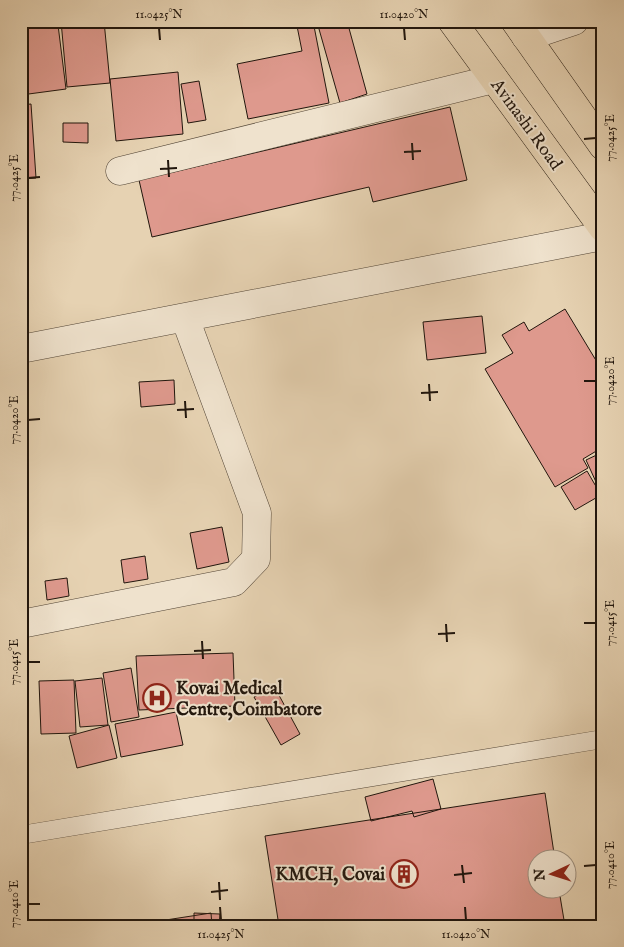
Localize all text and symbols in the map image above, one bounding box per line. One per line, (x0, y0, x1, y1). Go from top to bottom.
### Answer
text: 11.0425°N (135, 7, 183, 22)
text: 11.0420°N (379, 7, 429, 22)
street label: Avinashi Road (484, 74, 567, 175)
text: 77.0425°E (603, 114, 618, 162)
text: 77.0425°E (7, 154, 22, 202)
text: 77.0420°E (603, 356, 618, 406)
text: 77.0420°E (7, 395, 22, 445)
text: 77.0415°E (603, 600, 618, 646)
text: 77.0415°E (7, 639, 22, 685)
place label: Kovai Medical Centre,Coimbatore (176, 678, 322, 722)
hospital icon: Kovai Medical Centre,Coimbatore (142, 683, 172, 713)
text: 77.0410°E (603, 841, 618, 889)
north arrow (526, 850, 576, 900)
building icon: KMCH, Covai (389, 859, 419, 889)
place label: KMCH, Covai (275, 864, 385, 887)
text: N (531, 868, 549, 883)
text: 77.0410°E (7, 880, 22, 928)
text: 11.0425°N (197, 927, 245, 942)
text: 11.0420°N (441, 927, 491, 942)

